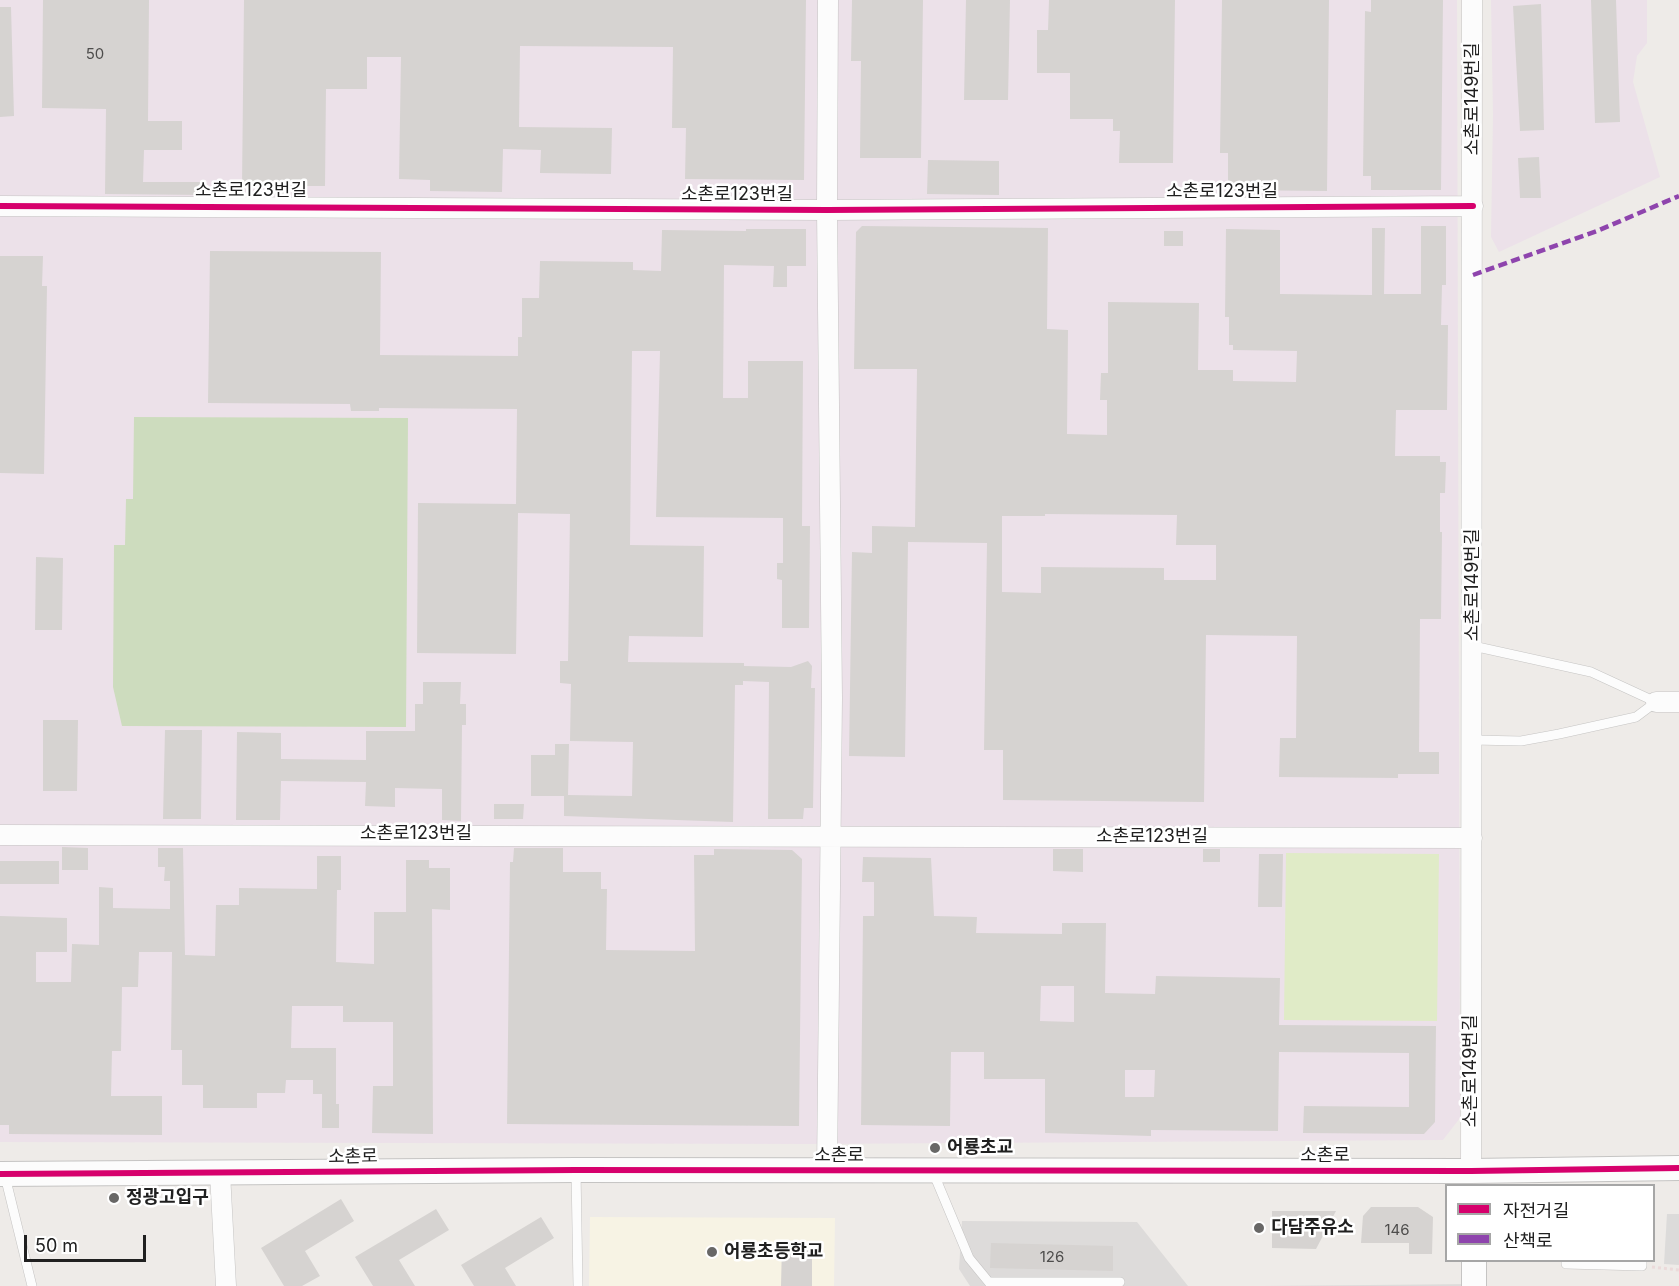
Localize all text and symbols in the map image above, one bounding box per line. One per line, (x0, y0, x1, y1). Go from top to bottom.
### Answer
street label: 소촌로149번길 (1462, 43, 1484, 155)
house number: 50 (86, 45, 104, 63)
street label: 소촌로123번길 (195, 180, 307, 202)
street label: 소촌로123번길 (1166, 181, 1278, 203)
street label: 소촌로123번길 (681, 184, 793, 206)
street label: 소촌로149번길 (1462, 529, 1484, 641)
street label: 소촌로123번길 (360, 823, 472, 845)
street label: 소촌로123번길 (1096, 826, 1208, 848)
street label: 소촌로149번길 (1460, 1015, 1482, 1127)
place label: 어룡초교 (947, 1137, 1013, 1159)
marker: 어룡초교 (928, 1141, 942, 1155)
street label: 소촌로 (814, 1145, 864, 1167)
street label: 소촌로 (1300, 1145, 1350, 1167)
street label: 소촌로 (328, 1146, 378, 1168)
legend (1445, 1184, 1655, 1262)
place label: 정광고입구 (126, 1187, 209, 1209)
marker: 정광고입구 (107, 1191, 121, 1205)
text: 자전거길 (1503, 1200, 1569, 1221)
place label: 다담주유소 (1271, 1217, 1354, 1239)
marker: 다담주유소 (1252, 1221, 1266, 1235)
house number: 146 (1384, 1221, 1410, 1239)
scale bar (27, 1223, 148, 1261)
text: 산책로 (1503, 1230, 1553, 1251)
text: 50 m (35, 1235, 78, 1256)
place label: 어룡초등학교 (724, 1241, 823, 1263)
marker: 어룡초등학교 (705, 1245, 719, 1259)
house number: 126 (1040, 1248, 1064, 1266)

